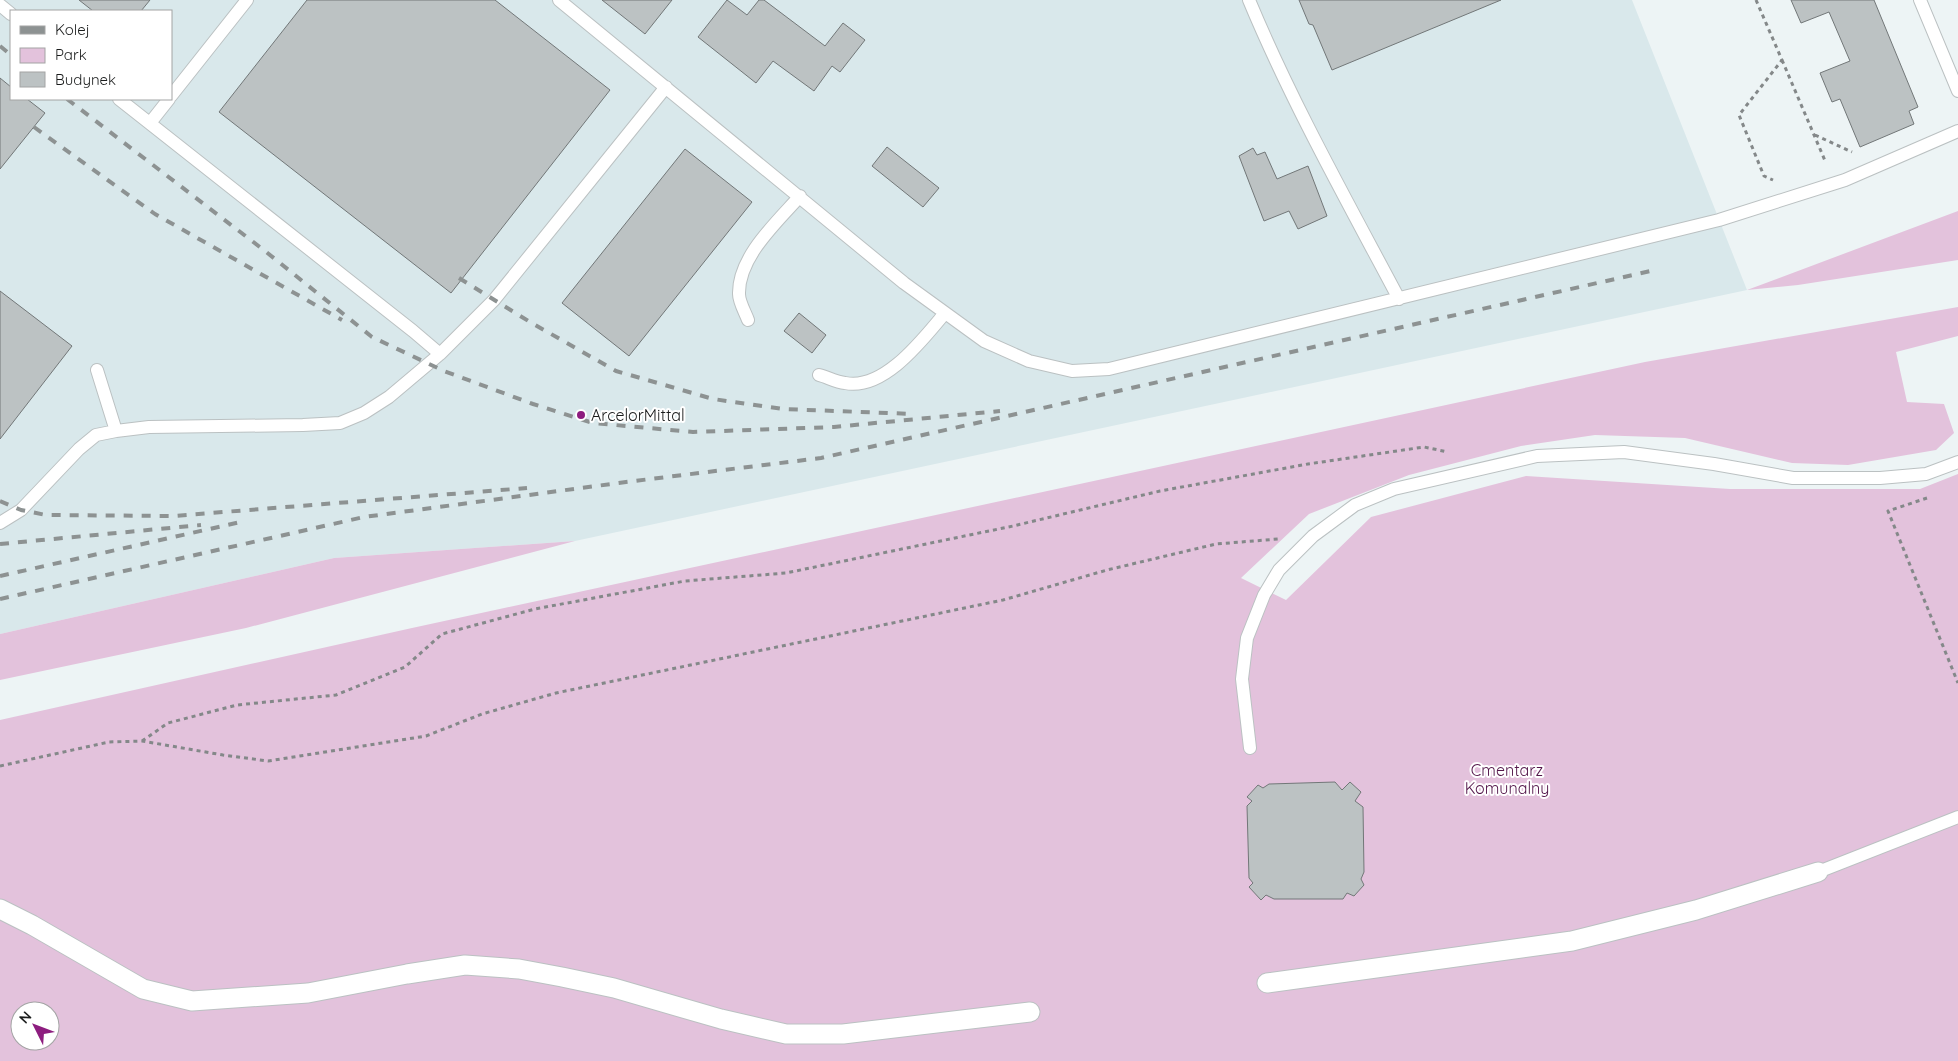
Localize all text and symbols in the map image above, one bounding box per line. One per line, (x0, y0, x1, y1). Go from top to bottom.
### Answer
legend (10, 10, 172, 100)
text: Kolej (55, 20, 90, 39)
text: Park (55, 45, 87, 64)
text: Budynek (55, 70, 116, 89)
place label: ArcelorMittal (591, 405, 685, 425)
marker: ArcelorMittal (575, 409, 587, 421)
park label: Cmentarz Komunalny (1465, 760, 1549, 798)
north arrow (10, 1001, 60, 1051)
text: N (15, 1007, 35, 1027)

